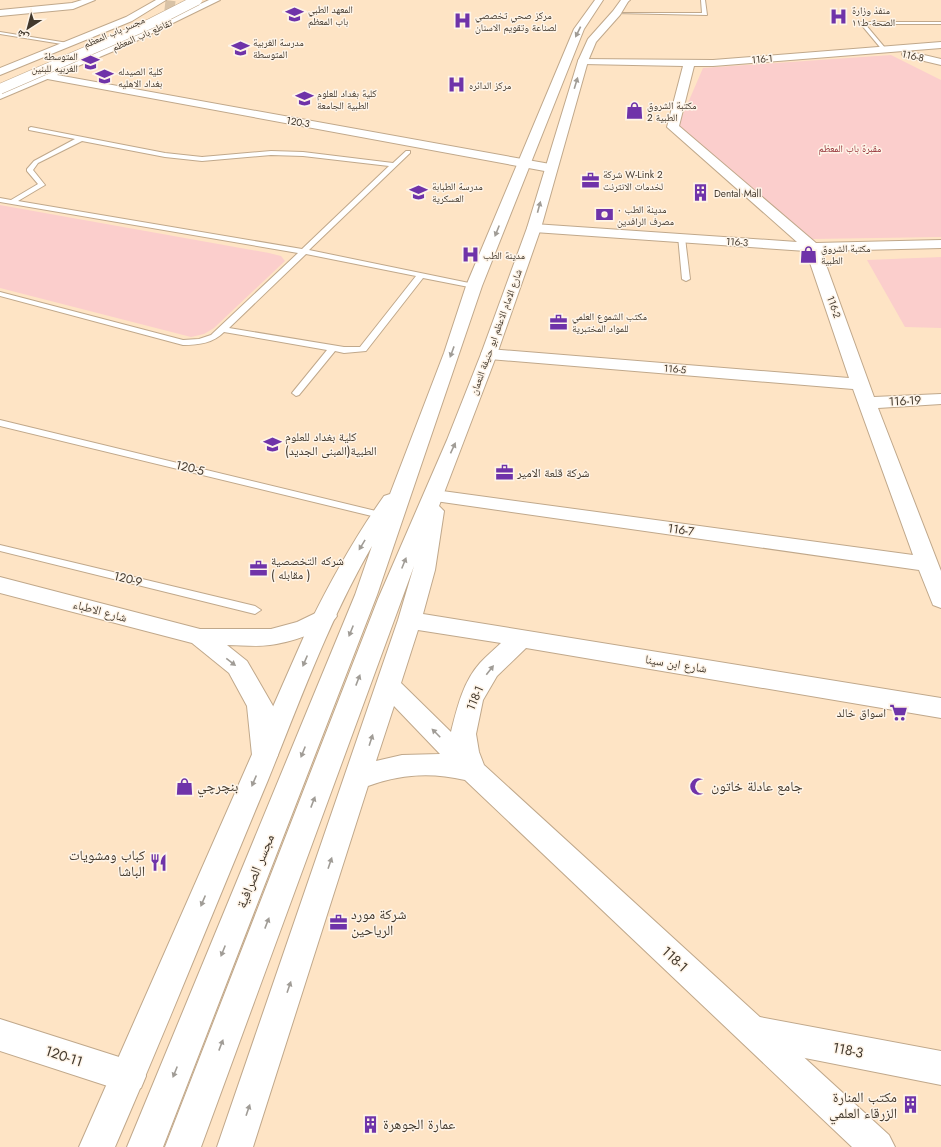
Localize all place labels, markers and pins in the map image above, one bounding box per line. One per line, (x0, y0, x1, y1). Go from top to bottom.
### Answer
place label: المعهد الطبي باب المعظم (308, 2, 353, 29)
place label: منفذ وزارة الصحة ط١١ (852, 3, 895, 30)
school or university icon: المعهد الطبي باب المعظم (285, 5, 305, 25)
hospital icon: منفذ وزارة الصحة ط١١ (829, 6, 849, 26)
place label: مركز صحي تخصصي لصناعة وتقويم الاسنان (475, 8, 557, 35)
hospital icon: مركز صحي تخصصي لصناعة وتقويم الاسنان (452, 11, 472, 31)
place label: مدرسة الغربية المتوسطة (253, 35, 304, 62)
school or university icon: مدرسة الغربية المتوسطة (230, 38, 250, 58)
place label: المتوسطة الغربيه للبنين (32, 49, 78, 76)
school or university icon: المتوسطة الغربيه للبنين (81, 52, 101, 72)
place label: كلية الصيدله بغداد الاهليه (118, 64, 163, 91)
school or university icon: كلية الصيدله بغداد الاهليه (95, 67, 115, 87)
hospital icon: مركز الدائره (446, 75, 466, 95)
place label: مركز الدائره (469, 78, 512, 93)
place label: كلية بغداد للعلوم الطبية الجامعة (317, 86, 377, 113)
school or university icon: كلية بغداد للعلوم الطبية الجامعة (294, 89, 314, 109)
place label: مكتبة الشروق الطبية 2 (647, 98, 697, 125)
shop icon: مكتبة الشروق الطبية 2 (624, 101, 644, 121)
place label: شركة W-Link 2 لخدمات الانترنت (603, 167, 663, 194)
office icon: شركة W-Link 2 لخدمات الانترنت (580, 170, 600, 190)
place label: مدرسة الطبابة العسكرية (432, 179, 483, 206)
school or university icon: مدرسة الطبابة العسكرية (409, 182, 429, 202)
building icon: Dental Mall (691, 183, 711, 203)
place label: Dental Mall (714, 186, 761, 201)
place label: مدينة الطب ٠ مصرف الرافدين (617, 202, 674, 229)
bank icon: مدينة الطب ٠ مصرف الرافدين (594, 205, 614, 225)
place label: مكتبة الشروق الطبية (821, 241, 871, 268)
shop icon: مكتبة الشروق الطبية (798, 244, 818, 264)
hospital icon: مدينة الطب (460, 245, 480, 265)
place label: مدينة الطب (483, 248, 526, 263)
place label: مكتب الشموع العلمي للمواد المختبرية (572, 309, 647, 336)
office icon: مكتب الشموع العلمي للمواد المختبرية (549, 312, 569, 332)
place label: كلية بغداد للعلوم الطبية(المبنى الجديد) (285, 428, 377, 460)
school or university icon: كلية بغداد للعلوم الطبية(المبنى الجديد) (262, 434, 282, 454)
office icon: شركة قلعة الامير (494, 463, 514, 483)
place label: شركة قلعة الامير (516, 464, 590, 482)
place label: شركه التخصصية ( مقابله ) (271, 552, 344, 584)
office icon: شركه التخصصية ( مقابله ) (248, 558, 268, 578)
supermarket icon: اسواق خالد (889, 703, 909, 723)
place label: اسواق خالد (837, 704, 886, 722)
shop icon: بنچرچي (174, 776, 194, 796)
place label: بنچرچي (197, 776, 239, 798)
mosque icon: جامع عادلة خاتون (688, 776, 708, 796)
place label: جامع عادلة خاتون (711, 776, 803, 796)
place label: كباب ومشويات الباشا (69, 845, 145, 881)
restaurant icon: كباب ومشويات الباشا (148, 853, 168, 873)
place label: شركة مورد الرياحين (351, 904, 406, 940)
office icon: شركة مورد الرياحين (328, 912, 348, 932)
place label: مكتب المنارة الزرقاء العلمي (829, 1087, 897, 1125)
building icon: مكتب المنارة الزرقاء العلمي (900, 1095, 920, 1115)
building icon: عمارة الجوهرة (360, 1114, 380, 1134)
place label: عمارة الجوهرة (383, 1114, 455, 1134)

